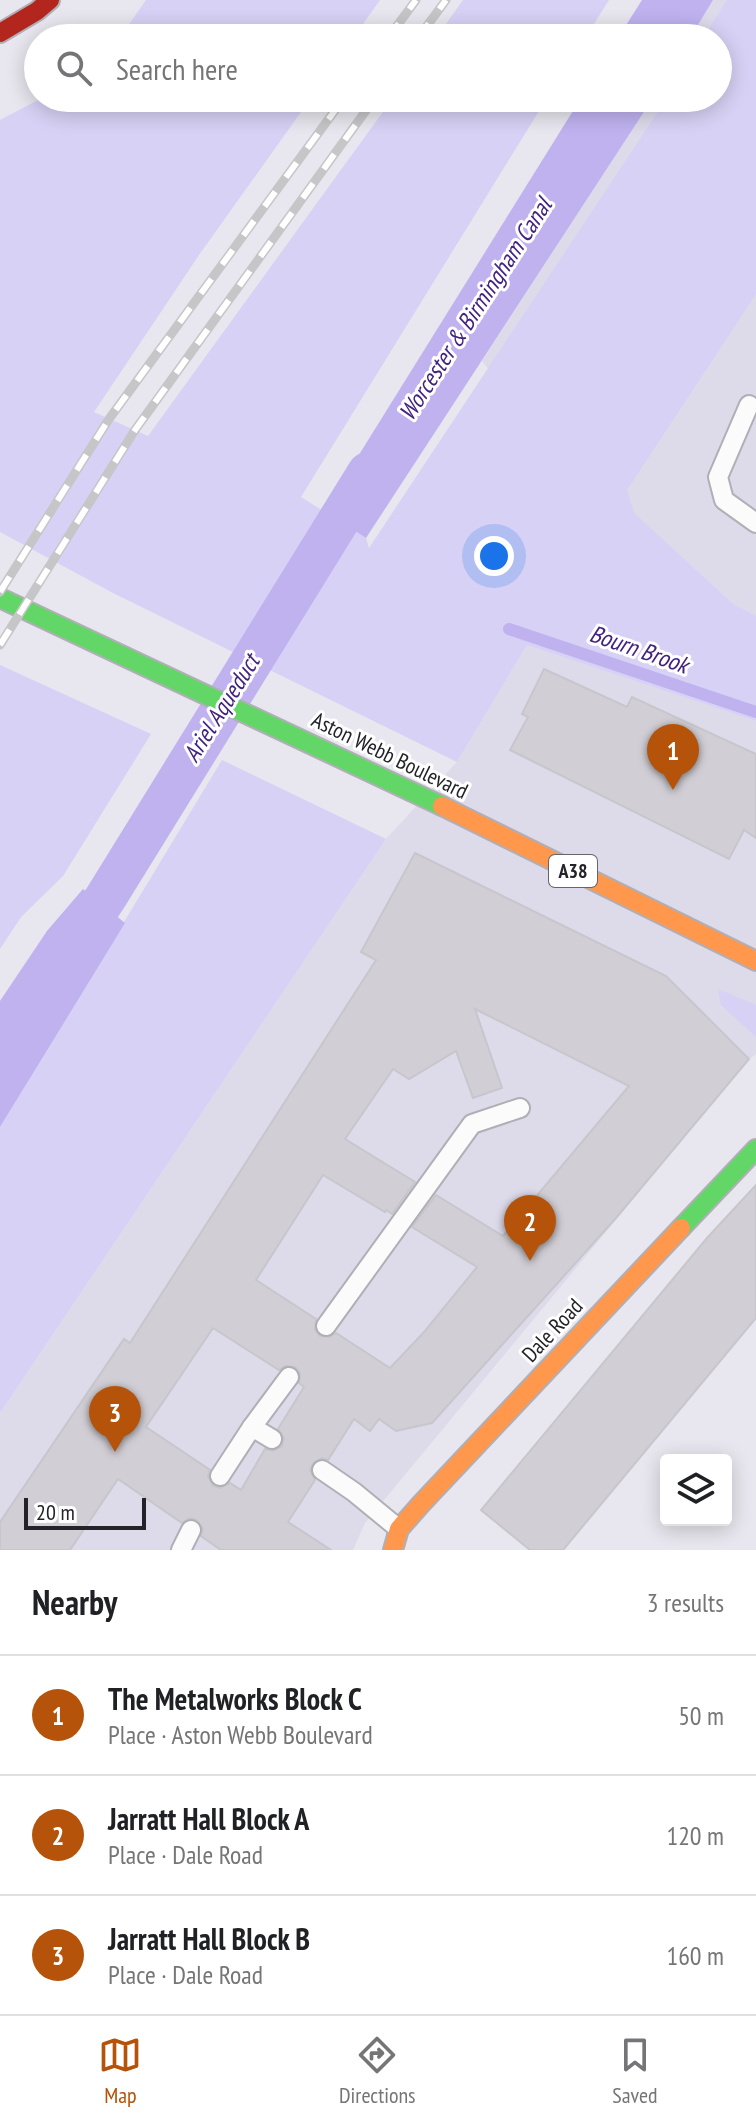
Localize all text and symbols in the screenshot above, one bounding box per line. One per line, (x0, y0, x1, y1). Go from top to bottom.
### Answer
search box (24, 24, 732, 112)
icon: search (52, 46, 96, 90)
text: Search here (116, 49, 238, 88)
water label: Worcester & Birmingham Canal (391, 190, 560, 426)
your location (474, 536, 514, 576)
water label: Bourn Brook (586, 618, 695, 681)
water label: Ariel Aqueduct (176, 647, 267, 767)
street label: Aston Webb Boulevard (307, 705, 473, 805)
pin: 1 (647, 724, 699, 790)
road number: A38 (549, 855, 597, 887)
pin: 2 (504, 1195, 556, 1261)
street label: Dale Road (516, 1292, 588, 1368)
pin: 3 (89, 1386, 141, 1452)
map controls (660, 1454, 732, 1526)
button: layers (660, 1454, 732, 1526)
scale bar (24, 1494, 146, 1530)
text: 20 m (36, 1498, 75, 1526)
text: Nearby (32, 1580, 117, 1624)
text: 3 results (647, 1586, 724, 1619)
text: The Metalworks Block C (108, 1679, 362, 1718)
text: 1 (52, 1699, 64, 1732)
text: 50 m (678, 1699, 724, 1732)
text: Place · Aston Webb Boulevard (108, 1718, 373, 1751)
text: Jarratt Hall Block A (108, 1799, 309, 1838)
text: 2 (52, 1819, 64, 1852)
text: 120 m (666, 1819, 724, 1852)
text: Place · Dale Road (108, 1838, 263, 1871)
text: Jarratt Hall Block B (108, 1919, 310, 1958)
text: 3 (52, 1939, 64, 1972)
text: 160 m (666, 1939, 724, 1972)
text: Place · Dale Road (108, 1958, 263, 1991)
tab: Map (98, 2033, 142, 2109)
tab: Directions (339, 2033, 416, 2109)
tab: Saved (612, 2033, 658, 2109)

